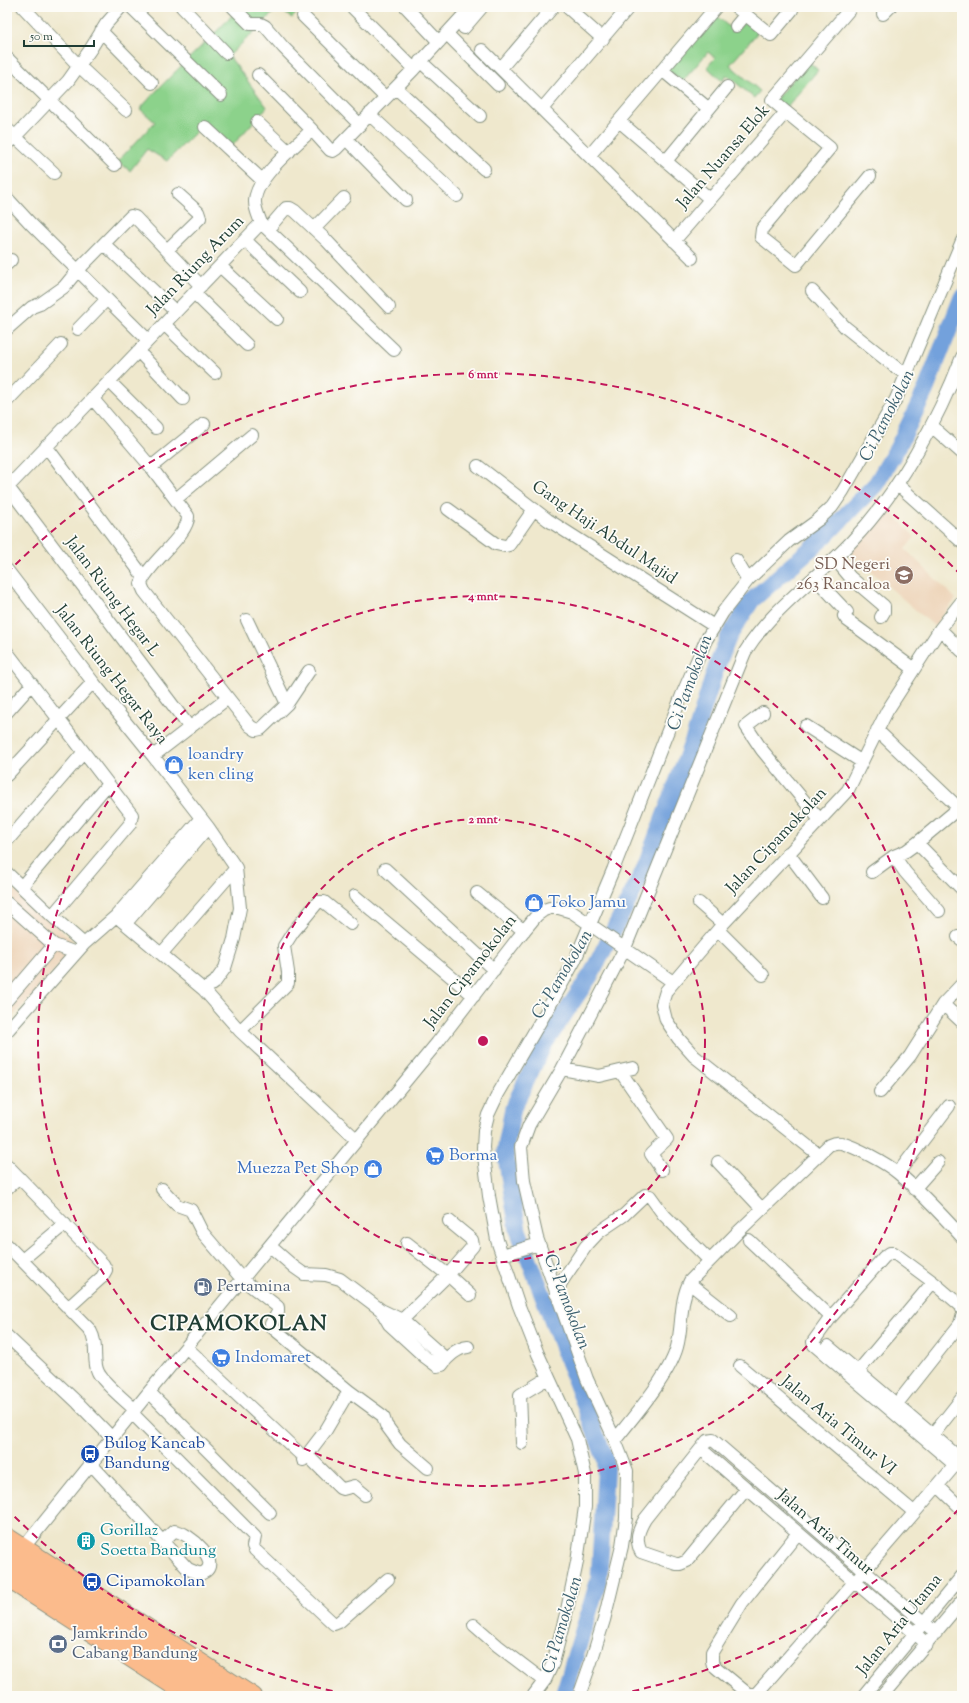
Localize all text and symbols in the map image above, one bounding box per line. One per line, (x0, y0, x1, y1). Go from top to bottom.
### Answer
scale bar (24, 22, 94, 48)
text: 50 m (29, 28, 53, 46)
street label: Jalan Nuansa Elok (671, 99, 776, 215)
street label: Jalan Riung Arum (141, 210, 250, 322)
water label: Ci Pamokolan (854, 365, 923, 467)
text: 6 mnt (468, 366, 499, 384)
street label: Gang Haji Abdul Majid (527, 475, 682, 591)
street label: Jalan Riung Hegar L (58, 531, 165, 662)
place label: SD Negeri 263 Rancaloa (796, 553, 890, 597)
school or university icon: SD Negeri 263 Rancaloa (893, 564, 915, 586)
text: 4 mnt (467, 588, 499, 606)
street label: Jalan Riung Hegar Raya (48, 599, 173, 750)
water label: Ci Pamokolan (662, 631, 721, 735)
place label: loandry ken cling (188, 743, 254, 787)
shop icon: loandry ken cling (163, 754, 185, 776)
street label: Jalan Cipamokolan (720, 782, 833, 901)
text: 2 mnt (468, 811, 498, 829)
place label: Toko Jamu (548, 891, 626, 915)
shop icon: Toko Jamu (523, 892, 545, 914)
street label: Jalan Cipamokolan (418, 910, 523, 1035)
water label: Ci Pamokolan (526, 925, 600, 1025)
centre of rings (476, 1034, 490, 1048)
place label: Borma (449, 1144, 497, 1168)
supermarket icon: Borma (424, 1145, 446, 1167)
place label: Muezza Pet Shop (237, 1157, 359, 1181)
shop icon: Muezza Pet Shop (362, 1158, 384, 1180)
water label: Ci Pamokolan (536, 1250, 596, 1354)
place label: Pertamina (217, 1275, 291, 1299)
fuel station icon: Pertamina (192, 1276, 214, 1298)
district label: CIPAMOKOLAN (150, 1310, 328, 1340)
place label: Indomaret (235, 1346, 311, 1370)
supermarket icon: Indomaret (210, 1347, 232, 1369)
street label: Jalan Aria Timur VI (774, 1370, 901, 1482)
place label: Bulog Kancab Bandung (104, 1432, 205, 1476)
bus stop icon: Bulog Kancab Bandung (79, 1443, 101, 1465)
street label: Jalan Aria Timur (771, 1484, 879, 1582)
place label: Gorillaz Soetta Bandung (100, 1519, 216, 1563)
building icon: Gorillaz Soetta Bandung (75, 1530, 97, 1552)
street label: Jalan Aria Utama (851, 1569, 949, 1682)
place label: Cipamokolan (106, 1570, 205, 1594)
bus stop icon: Cipamokolan (81, 1571, 103, 1593)
water label: Ci Pamokolan (536, 1573, 590, 1677)
place label: Jamkrindo Cabang Bandung (71, 1622, 198, 1666)
bank icon: Jamkrindo Cabang Bandung (47, 1633, 69, 1655)

